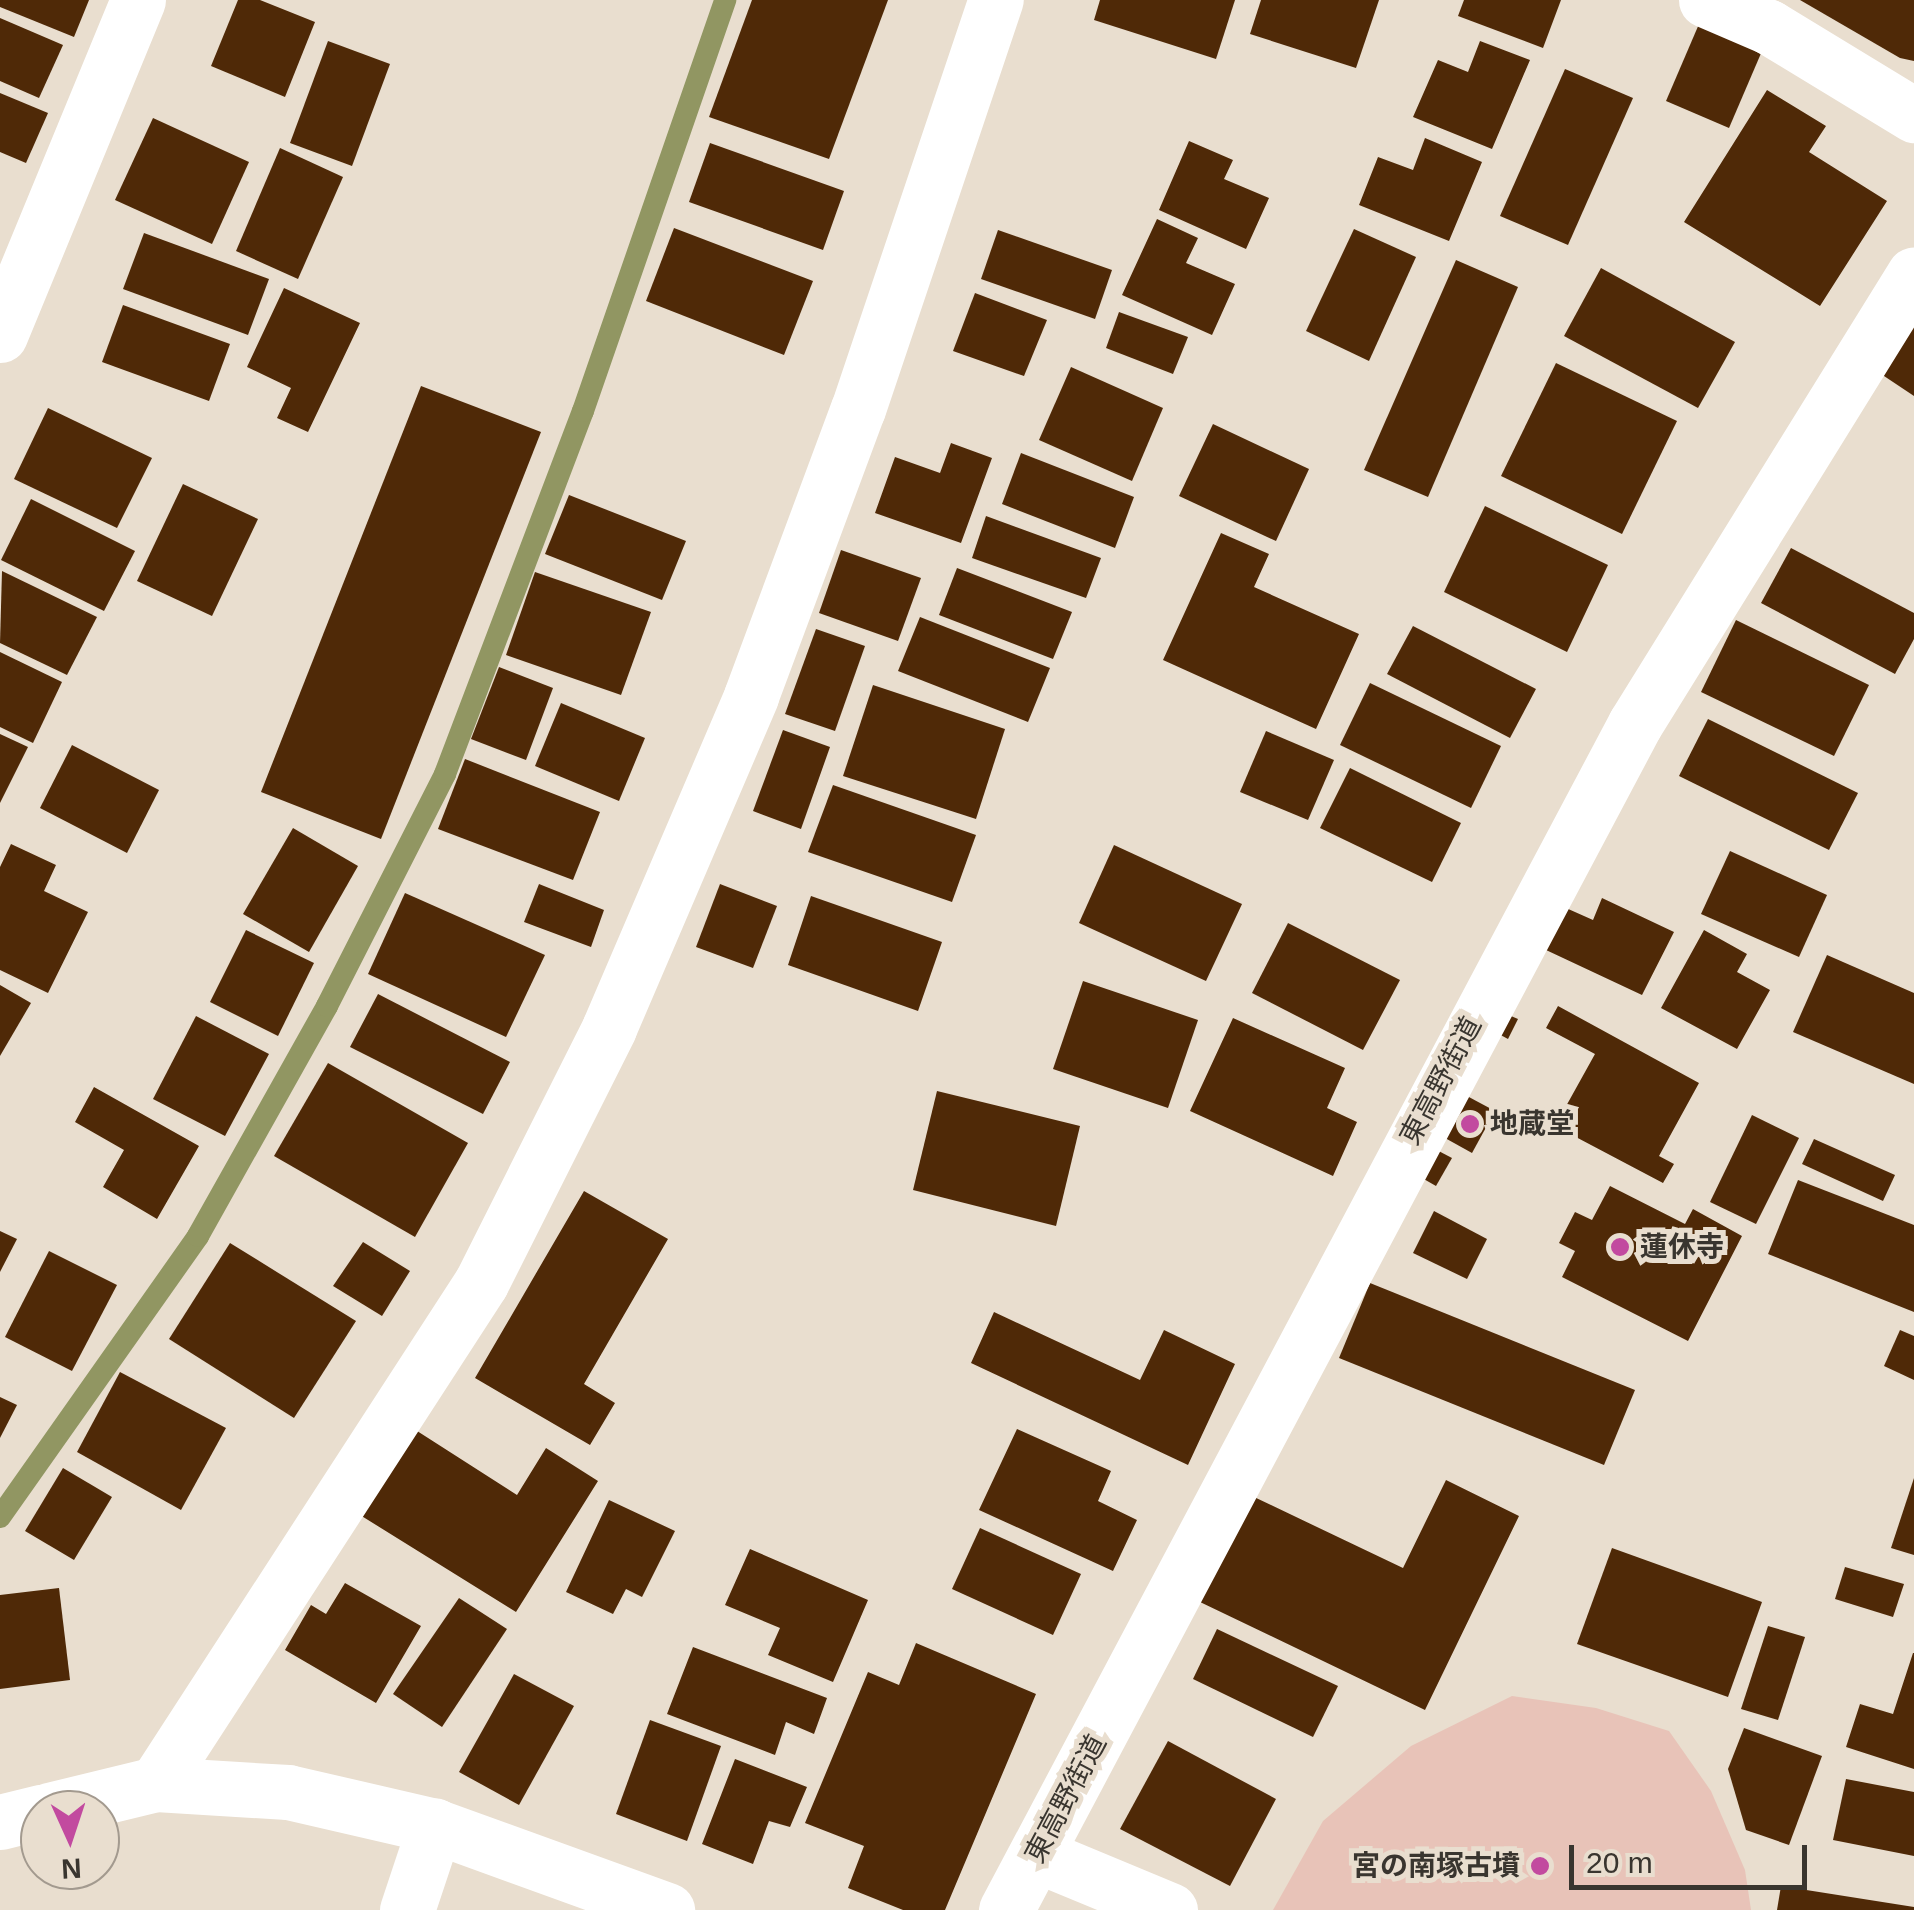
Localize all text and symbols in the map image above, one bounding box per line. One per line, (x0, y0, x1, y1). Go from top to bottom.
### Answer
street label: 東高野街道 (1393, 1011, 1489, 1151)
place label: 地蔵堂 (1490, 1107, 1574, 1141)
marker: 地蔵堂 (1459, 1113, 1481, 1135)
place label: 蓮休寺 (1640, 1230, 1724, 1264)
marker: 蓮休寺 (1609, 1236, 1631, 1258)
street label: 東高野街道 (1018, 1729, 1114, 1869)
north arrow (20, 1790, 120, 1890)
scale bar (1574, 1825, 1812, 1887)
text: 20 m (1586, 1846, 1653, 1879)
place label: 宮の南塚古墳 (1352, 1849, 1520, 1883)
text: N (61, 1852, 82, 1884)
marker: 宮の南塚古墳 (1529, 1855, 1551, 1877)

